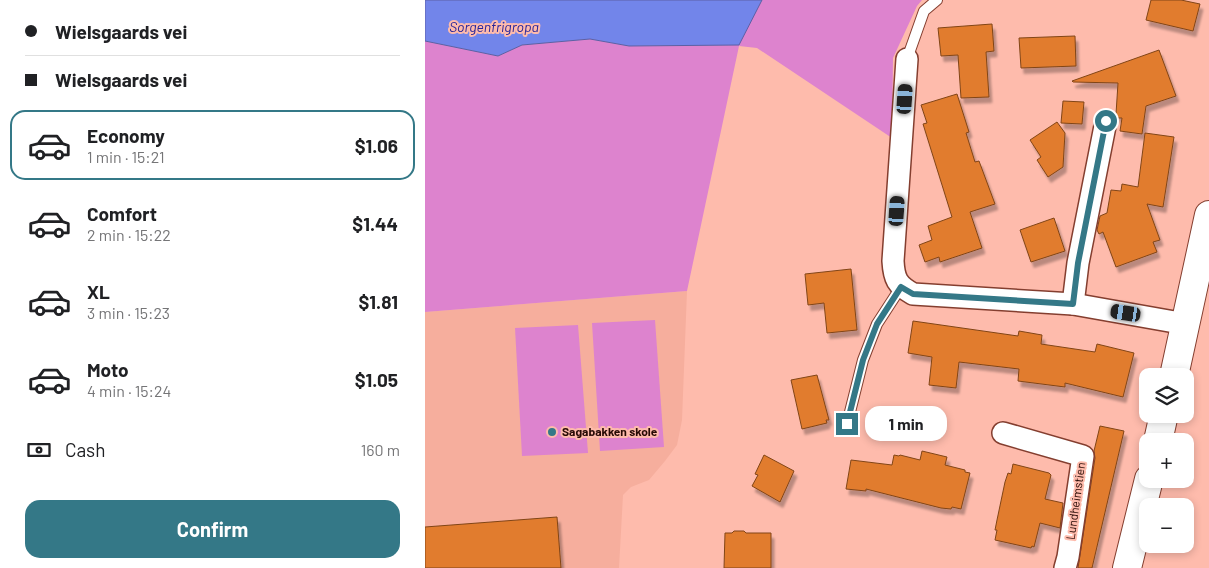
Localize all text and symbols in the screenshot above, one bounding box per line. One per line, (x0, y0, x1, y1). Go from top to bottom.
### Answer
water label: Sorgenfrigropa (449, 18, 539, 35)
text: Wielsgaards vei (55, 20, 187, 43)
text: Wielsgaards vei (55, 68, 187, 91)
car (896, 84, 913, 114)
route start (1095, 110, 1117, 132)
icon: car (27, 123, 72, 168)
text: Economy (87, 124, 165, 147)
text: $1.06 (355, 134, 398, 157)
text: 1 min · 15:21 (87, 147, 165, 166)
car (888, 196, 905, 226)
icon: car (27, 201, 72, 246)
text: Comfort (87, 202, 157, 225)
text: $1.44 (352, 212, 398, 235)
text: 2 min · 15:22 (87, 225, 171, 244)
icon: car (27, 279, 72, 324)
text: XL (87, 280, 110, 303)
text: $1.81 (358, 290, 398, 313)
text: 3 min · 15:23 (87, 303, 170, 322)
car (1110, 303, 1141, 323)
icon: car (27, 357, 72, 402)
text: Moto (87, 358, 129, 381)
text: $1.05 (355, 368, 398, 391)
map controls (1139, 368, 1194, 553)
button: layers (1139, 368, 1194, 423)
text: 4 min · 15:24 (87, 381, 171, 400)
callout: 1 min (865, 406, 947, 442)
route end (836, 413, 858, 435)
text: 1 min (888, 414, 924, 433)
place label: Sagabakken skole (562, 424, 658, 438)
marker: Sagabakken skole (546, 426, 558, 438)
button: + (1139, 433, 1194, 488)
icon: cash (25, 436, 53, 464)
text: Cash (65, 438, 106, 461)
text: 160 m (361, 440, 400, 459)
street label: Lundheimstien (1063, 461, 1087, 540)
button: − (1139, 498, 1194, 553)
button: Confirm (25, 500, 400, 558)

